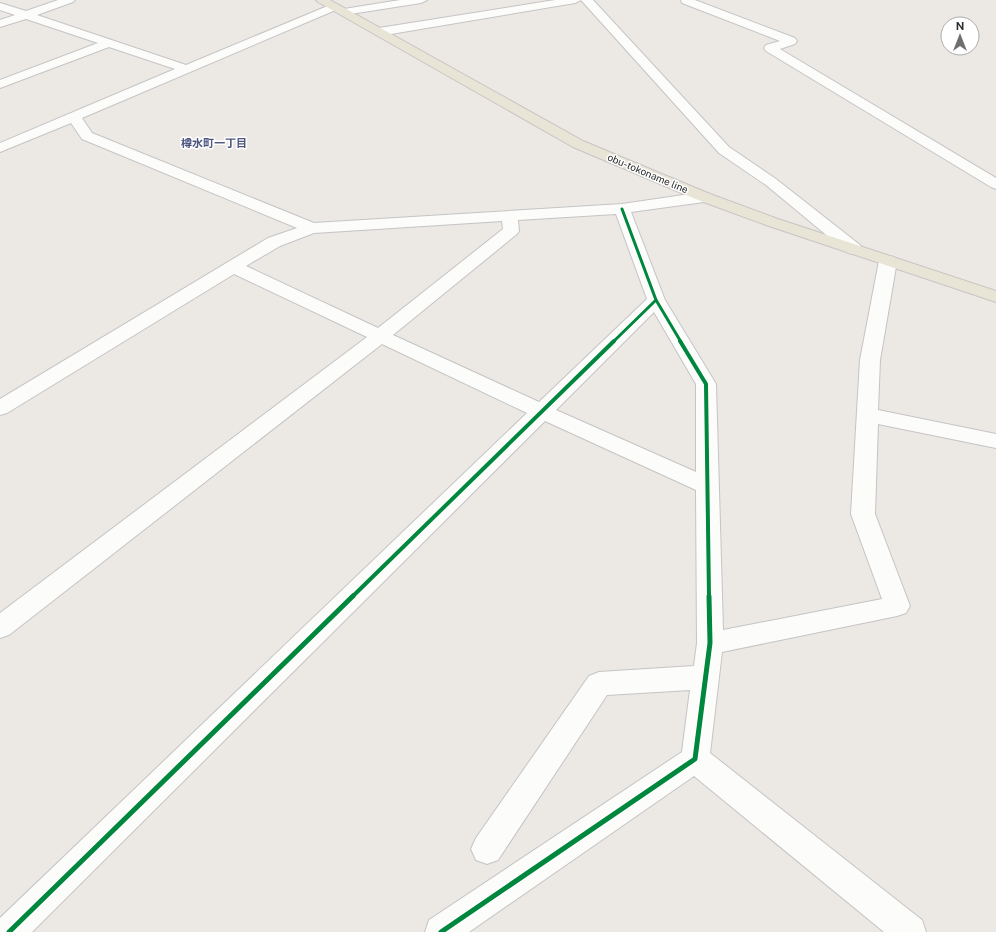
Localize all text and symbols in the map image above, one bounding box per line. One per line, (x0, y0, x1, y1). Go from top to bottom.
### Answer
north arrow (940, 16, 980, 56)
text: N (956, 20, 964, 32)
district label: 樽水町一丁目 (181, 137, 247, 149)
street label: obu-tokoname line (606, 151, 690, 196)

